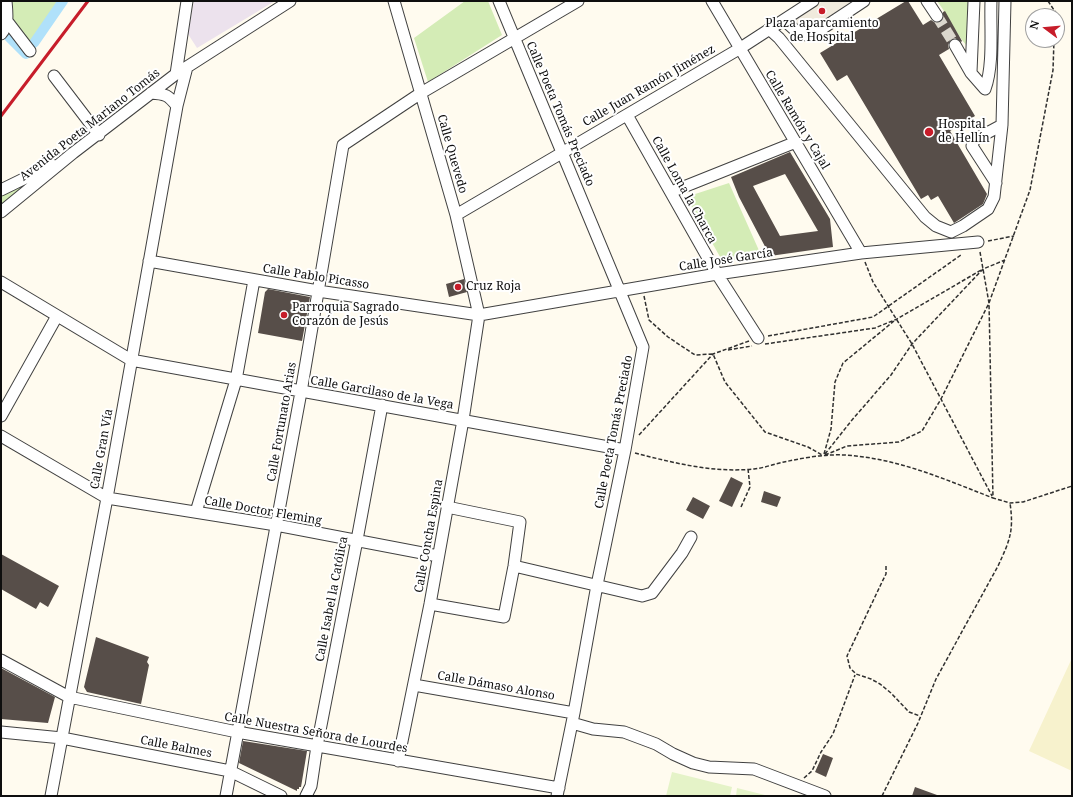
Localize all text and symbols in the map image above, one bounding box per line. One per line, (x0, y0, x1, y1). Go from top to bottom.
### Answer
marker: Plaza aparcamiento de Hospital (817, 6, 827, 16)
north arrow (1025, 8, 1065, 48)
place label: Plaza aparcamiento de Hospital (765, 17, 879, 45)
text: N (1026, 19, 1042, 31)
street label: Calle Poeta Tomás Preciado (523, 39, 597, 189)
street label: Calle Juan Ramón Jiménez (580, 42, 718, 130)
street label: Avenida Poeta Mariano Tomás (17, 66, 163, 184)
street label: Calle Ramón y Cajal (762, 68, 832, 172)
street label: Calle Quevedo (434, 113, 470, 195)
place label: Hospital de Hellín (938, 118, 990, 146)
marker: Hospital de Hellín (923, 126, 935, 138)
street label: Calle Loma la Charca (649, 134, 719, 246)
street label: Calle José García (678, 245, 774, 275)
street label: Calle Pablo Picasso (262, 261, 370, 293)
place label: Cruz Roja (466, 280, 521, 294)
marker: Cruz Roja (453, 282, 463, 292)
place label: Parroquia Sagrado Corazón de Jesús (292, 301, 399, 329)
marker: Parroquia Sagrado Corazón de Jesús (279, 310, 289, 320)
street label: Calle Poeta Tomás Preciado (592, 354, 636, 510)
street label: Calle Fortunato Arias (264, 361, 300, 483)
street label: Calle Garcilaso de la Vega (309, 373, 455, 413)
street label: Calle Gran Vía (88, 408, 116, 490)
street label: Calle Concha Espina (412, 478, 446, 594)
street label: Calle Doctor Fleming (203, 494, 323, 528)
street label: Calle Isabel la Católica (313, 535, 351, 663)
street label: Calle Dámaso Alonso (436, 669, 556, 703)
street label: Calle Nuestra Señora de Lourdes (223, 710, 409, 756)
street label: Calle Balmes (139, 733, 213, 761)

